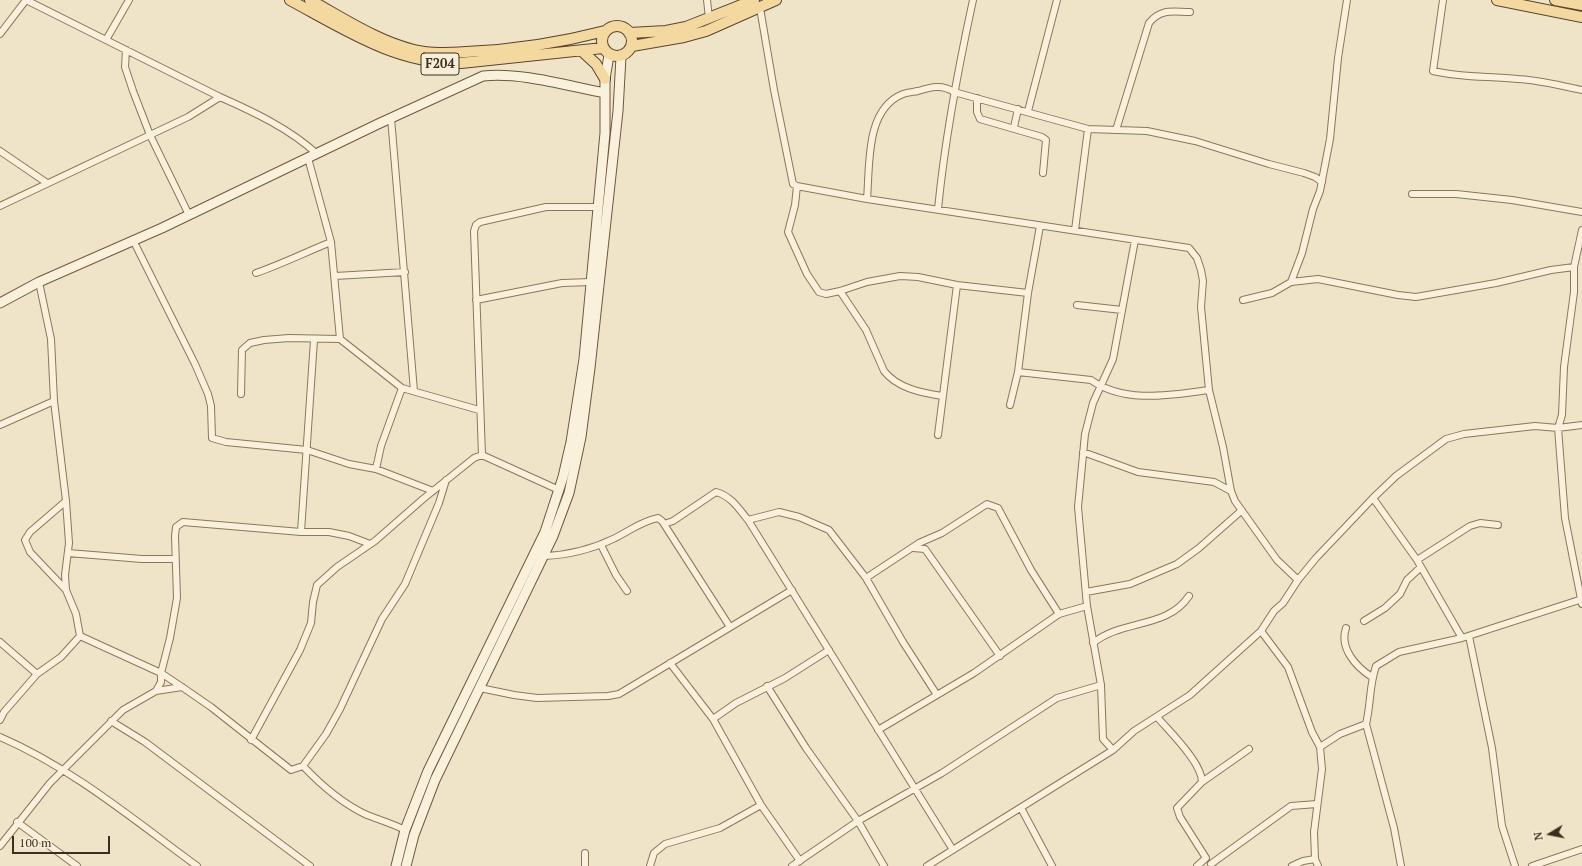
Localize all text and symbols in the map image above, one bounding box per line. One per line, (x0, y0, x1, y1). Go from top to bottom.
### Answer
road number: F204 (421, 53, 459, 75)
north arrow (1530, 814, 1570, 854)
scale bar (14, 828, 112, 854)
text: N (1531, 831, 1546, 841)
text: 100 m (19, 835, 51, 850)

